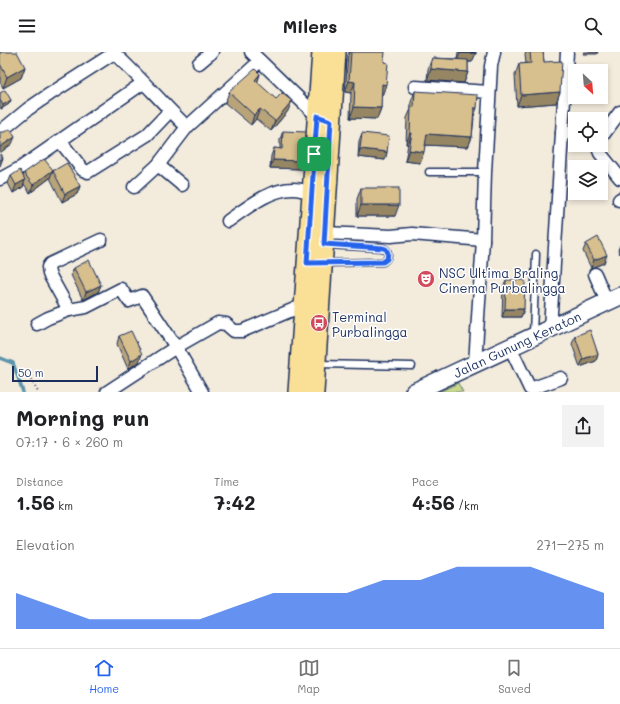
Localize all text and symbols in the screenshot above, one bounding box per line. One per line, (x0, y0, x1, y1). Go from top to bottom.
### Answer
text: Milers (283, 14, 337, 38)
icon: menu (16, 15, 38, 37)
icon: search (582, 15, 604, 37)
north arrow (568, 64, 608, 104)
map controls (568, 64, 608, 200)
button: locate (568, 112, 608, 152)
pin (297, 137, 331, 171)
icon: arrive (303, 143, 325, 165)
button: layers (568, 160, 608, 200)
place label: NSC Ultima Braling Cinema Purbalingga (439, 264, 566, 296)
theatre icon: NSC Ultima Braling Cinema Purbalingga (416, 269, 436, 289)
street label: Jalan Gunung Keraton (450, 307, 584, 381)
place label: Terminal Purbalingga (332, 308, 408, 340)
bus stop icon: Terminal Purbalingga (309, 313, 329, 333)
scale bar (12, 364, 98, 383)
text: 50 m (18, 365, 44, 380)
text: Morning run (16, 403, 149, 432)
button: share (562, 405, 604, 447)
text: 07:17 · 6 × 260 m (16, 433, 123, 450)
text: Distance (16, 474, 63, 489)
text: Time (214, 474, 239, 489)
text: Pace (412, 474, 439, 489)
text: 1.56 (16, 489, 55, 515)
text: 7:42 (214, 489, 255, 515)
text: 4:56 (412, 489, 455, 515)
text: km (55, 498, 73, 513)
text: /km (455, 498, 479, 513)
text: Elevation (16, 536, 74, 553)
text: 271–275 m (537, 536, 604, 553)
tab: Home (89, 657, 119, 696)
tab: Map (297, 657, 320, 696)
tab: Saved (498, 657, 531, 696)

